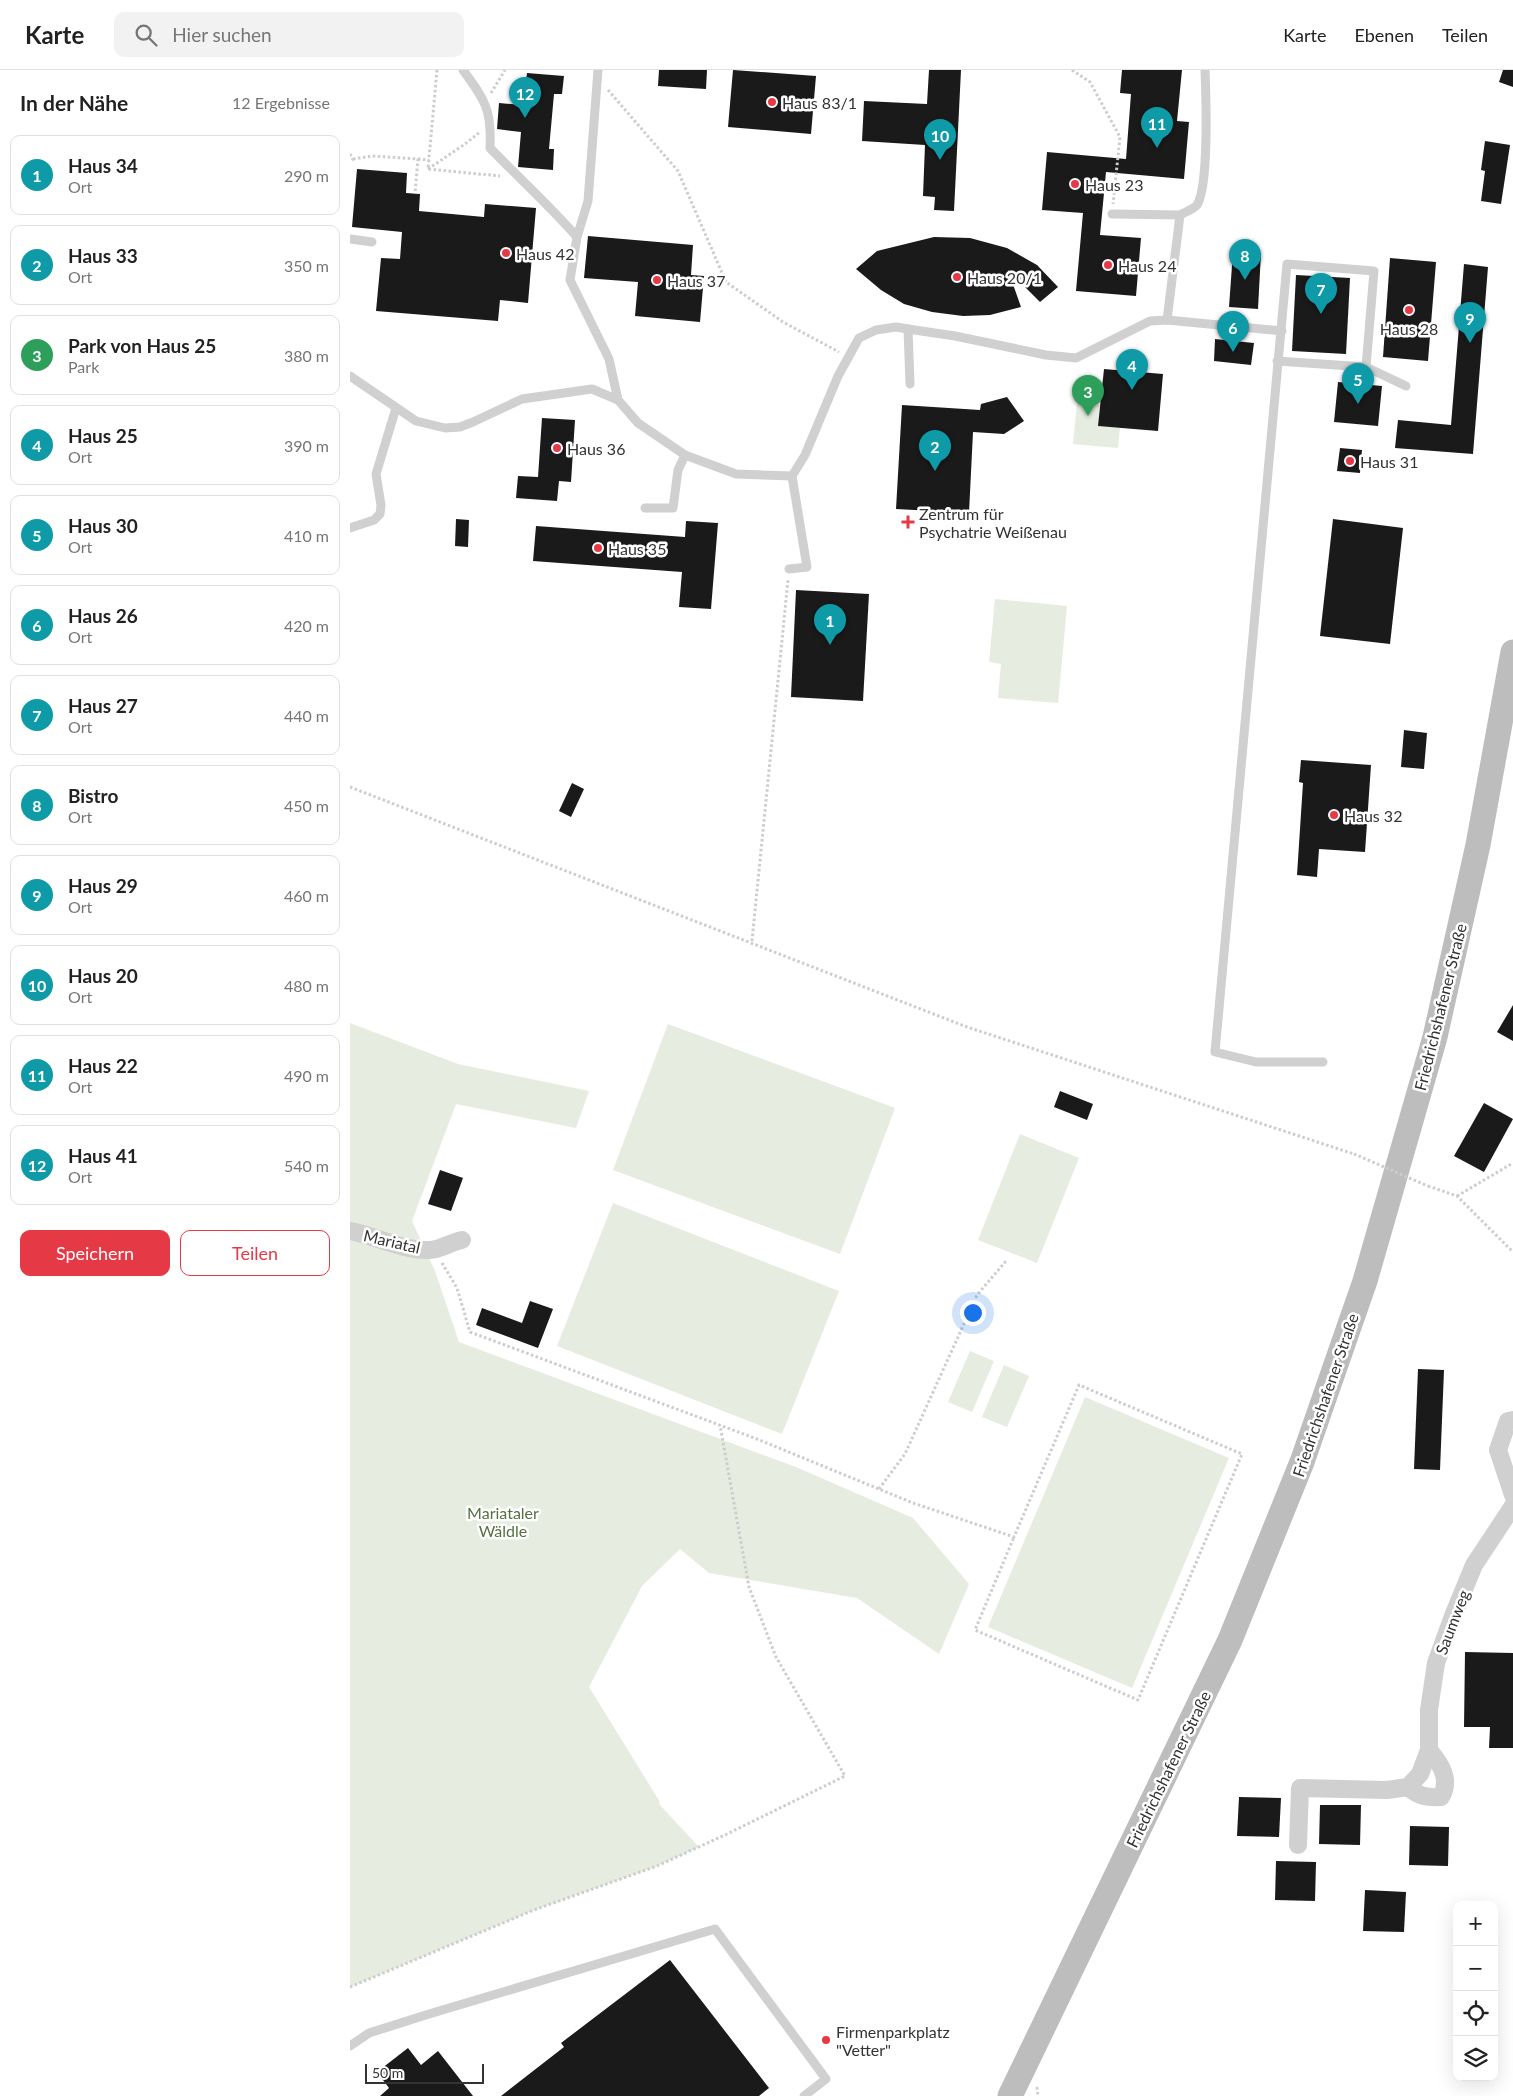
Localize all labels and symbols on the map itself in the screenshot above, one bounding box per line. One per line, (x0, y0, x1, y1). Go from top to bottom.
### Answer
pin: 12 (509, 77, 541, 118)
place label: Haus 83/1 (782, 93, 857, 112)
marker: Haus 83/1 (766, 96, 778, 108)
pin: 11 (1141, 107, 1173, 148)
pin: 10 (924, 119, 956, 160)
place label: Haus 23 (1085, 175, 1143, 194)
marker: Haus 23 (1069, 178, 1081, 190)
pin: 8 (1229, 239, 1261, 280)
place label: Haus 42 (516, 244, 574, 263)
marker: Haus 42 (500, 247, 512, 259)
place label: Haus 24 (1118, 256, 1176, 275)
marker: Haus 24 (1102, 259, 1114, 271)
place label: Haus 20/1 (967, 268, 1042, 287)
place label: Haus 37 (667, 271, 725, 290)
marker: Haus 20/1 (951, 271, 963, 283)
pin: 7 (1305, 273, 1337, 314)
marker: Haus 37 (651, 274, 663, 286)
pin: 9 (1454, 302, 1486, 343)
marker: Haus 28 (1403, 304, 1415, 316)
pin: 6 (1217, 311, 1249, 352)
place label: Haus 28 (1380, 319, 1438, 338)
pin: 4 (1116, 349, 1148, 390)
pin: 5 (1342, 363, 1374, 404)
pin: 3 (1072, 375, 1104, 416)
pin: 2 (919, 430, 951, 471)
place label: Haus 36 (567, 439, 625, 458)
marker: Haus 36 (551, 442, 563, 454)
place label: Haus 31 (1360, 452, 1418, 471)
marker: Haus 31 (1344, 455, 1356, 467)
place label: Zentrum für Psychatrie Weißenau (919, 504, 1067, 541)
marker: Zentrum für Psychatrie Weißenau (901, 515, 915, 529)
place label: Haus 35 (608, 539, 666, 558)
marker: Haus 35 (592, 542, 604, 554)
pin: 1 (814, 604, 846, 645)
place label: Haus 32 (1344, 806, 1402, 825)
marker: Haus 32 (1328, 809, 1340, 821)
street label: Friedrichshafener Straße (1410, 921, 1470, 1093)
street label: Mariatal (362, 1225, 422, 1257)
your location (960, 1300, 986, 1326)
street label: Friedrichshafener Straße (1288, 1311, 1362, 1479)
park label: Mariataler Wäldle (467, 1503, 539, 1540)
street label: Saumweg (1431, 1587, 1473, 1657)
street label: Friedrichshafener Straße (1122, 1688, 1214, 1850)
place label: Firmenparkplatz "Vetter" (836, 2022, 950, 2059)
marker: Firmenparkplatz "Vetter" (820, 2034, 832, 2046)
scale bar (365, 2061, 484, 2084)

